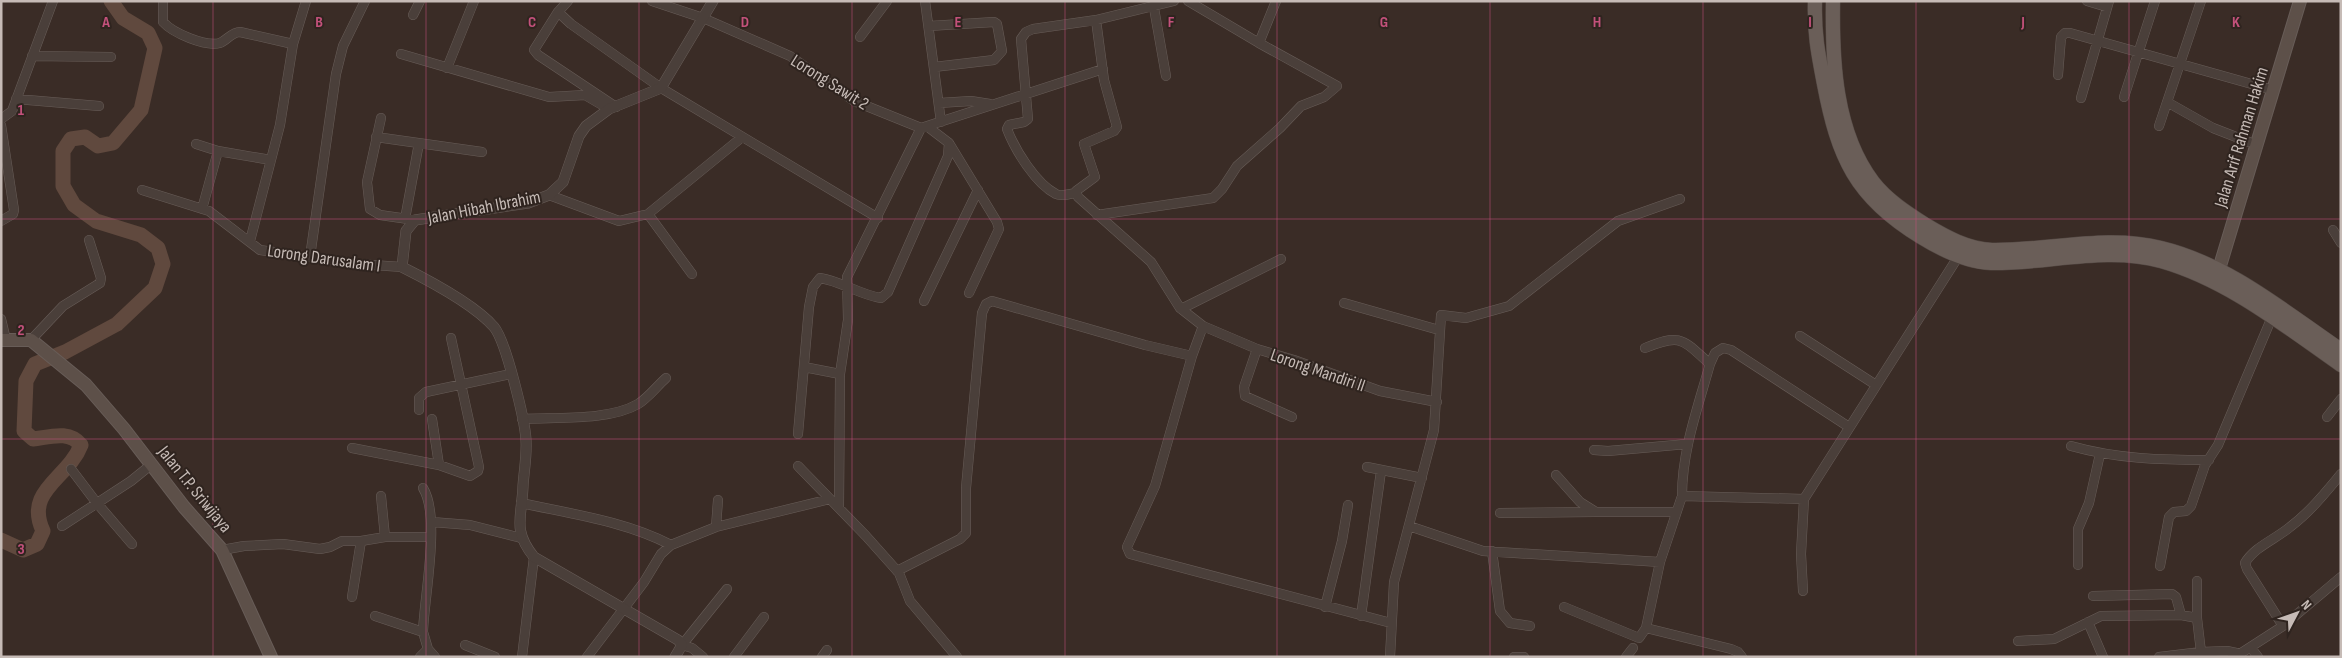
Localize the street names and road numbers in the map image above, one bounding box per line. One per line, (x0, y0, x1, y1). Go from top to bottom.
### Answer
street label: Lorong Sawit 2 (787, 50, 873, 115)
street label: Jalan Arif Rahman Hakim (2210, 64, 2273, 211)
street label: Jalan Hibah Ibrahim (425, 186, 542, 229)
street label: Lorong Darusalam I (266, 240, 382, 277)
street label: Lorong Mandiri II (1268, 344, 1368, 396)
street label: Jalan T.P. Sriwijaya (153, 441, 236, 537)

